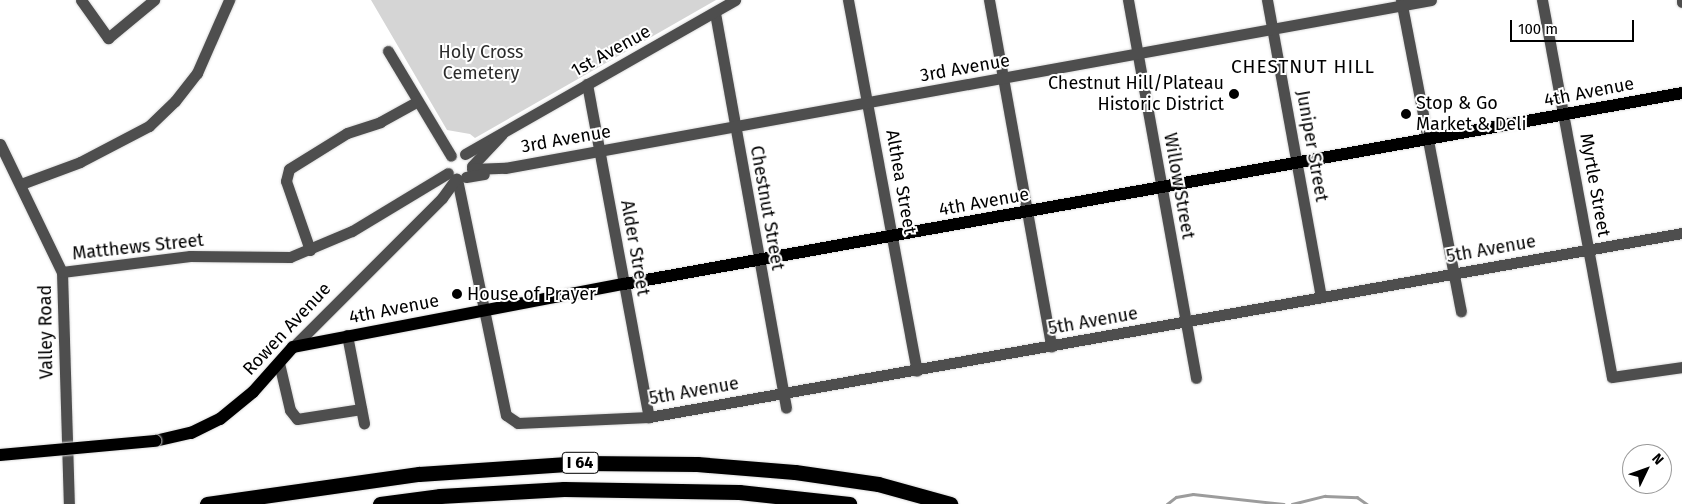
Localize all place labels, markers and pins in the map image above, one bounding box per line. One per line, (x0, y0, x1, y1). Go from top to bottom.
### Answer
place label: Chestnut Hill/Plateau Historic District (1048, 73, 1224, 116)
marker: Chestnut Hill/Plateau Historic District (1228, 88, 1240, 100)
place label: Stop & Go Market & Deli (1416, 93, 1527, 136)
marker: Stop & Go Market & Deli (1400, 108, 1412, 120)
place label: House of Prayer (467, 283, 596, 305)
marker: House of Prayer (451, 288, 463, 300)

